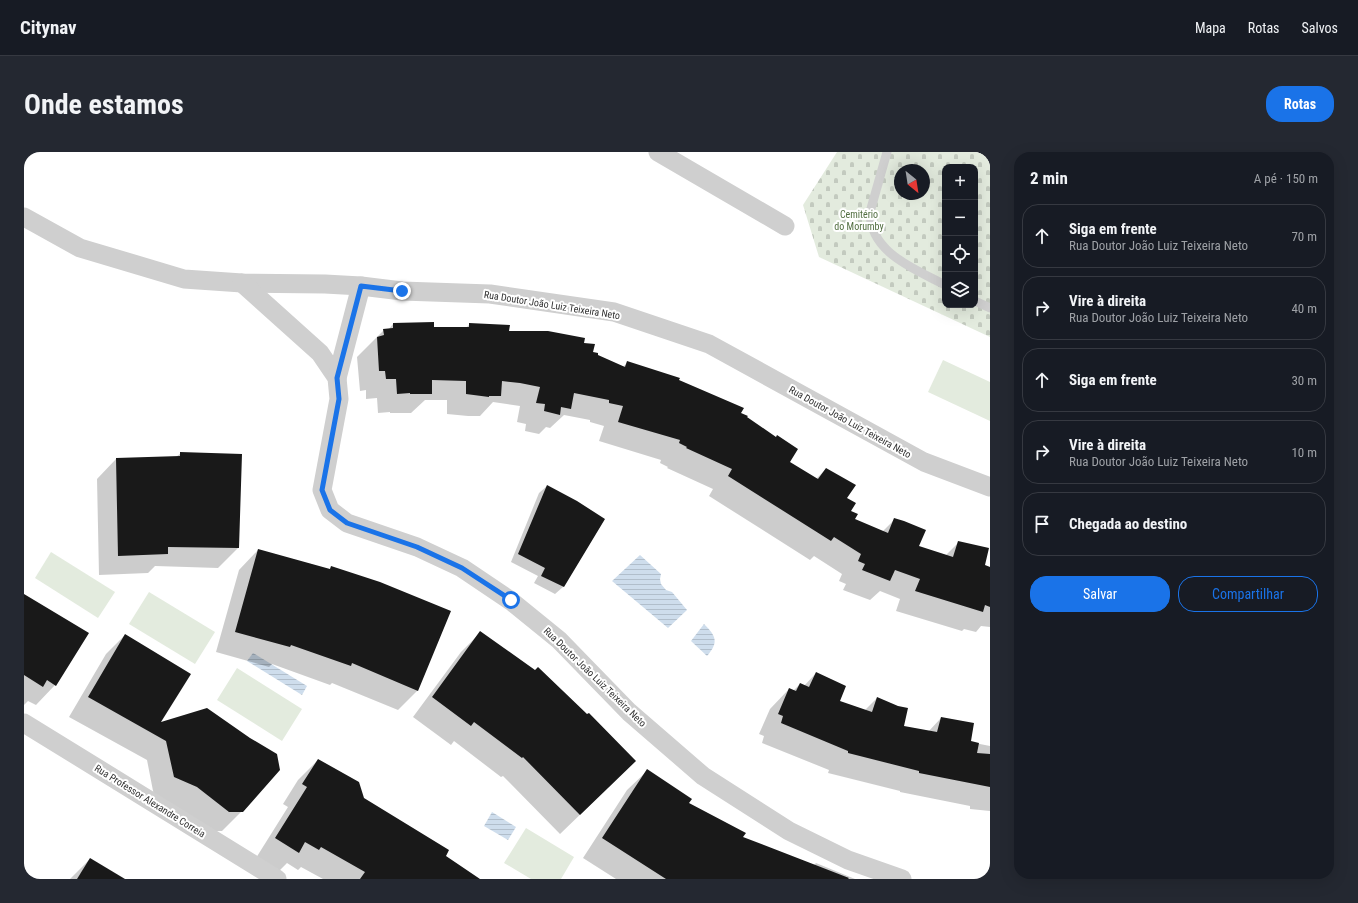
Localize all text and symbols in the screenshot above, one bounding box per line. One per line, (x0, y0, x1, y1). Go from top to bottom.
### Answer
text: Citynav (20, 16, 77, 39)
text: Mapa (1195, 20, 1226, 36)
text: Rotas (1248, 20, 1280, 36)
text: Salvos (1302, 20, 1338, 36)
button: Rotas (1266, 86, 1334, 122)
text: Onde estamos (24, 88, 184, 121)
north arrow (894, 164, 930, 200)
map controls (942, 164, 978, 308)
button: + (942, 164, 978, 200)
text: 2 min (1030, 168, 1068, 188)
text: A pé · 150 m (1254, 171, 1318, 186)
button: − (942, 200, 978, 236)
park label: Cemitério do Morumby (834, 209, 884, 232)
text: Siga em frente (1069, 220, 1157, 238)
icon: ahead (1031, 225, 1053, 247)
text: 70 m (1291, 229, 1317, 244)
button: locate (942, 236, 978, 272)
text: Rua Doutor João Luiz Teixeira Neto (1069, 238, 1248, 253)
button: layers (942, 272, 978, 308)
route end (393, 282, 411, 300)
street label: Rua Doutor João Luiz Teixeira Neto (483, 289, 621, 321)
text: Vire à direita (1069, 292, 1146, 310)
icon: right (1031, 297, 1053, 319)
text: 40 m (1291, 301, 1317, 316)
text: Rua Doutor João Luiz Teixeira Neto (1069, 310, 1248, 325)
icon: ahead (1031, 369, 1053, 391)
text: Siga em frente (1069, 371, 1157, 389)
text: 30 m (1291, 373, 1317, 388)
street label: Rua Doutor João Luiz Teixeira Neto (787, 384, 913, 460)
text: Vire à direita (1069, 436, 1146, 454)
icon: right (1031, 441, 1053, 463)
text: 10 m (1291, 445, 1317, 460)
text: Rua Doutor João Luiz Teixeira Neto (1069, 454, 1248, 469)
icon: arrive (1031, 513, 1053, 535)
text: Chegada ao destino (1069, 515, 1187, 533)
button: Salvar (1030, 576, 1170, 612)
button: Compartilhar (1178, 576, 1318, 612)
route start (502, 591, 520, 609)
street label: Rua Doutor João Luiz Teixeira Neto (542, 625, 648, 729)
street label: Rua Professor Alexandre Correia (93, 762, 207, 840)

